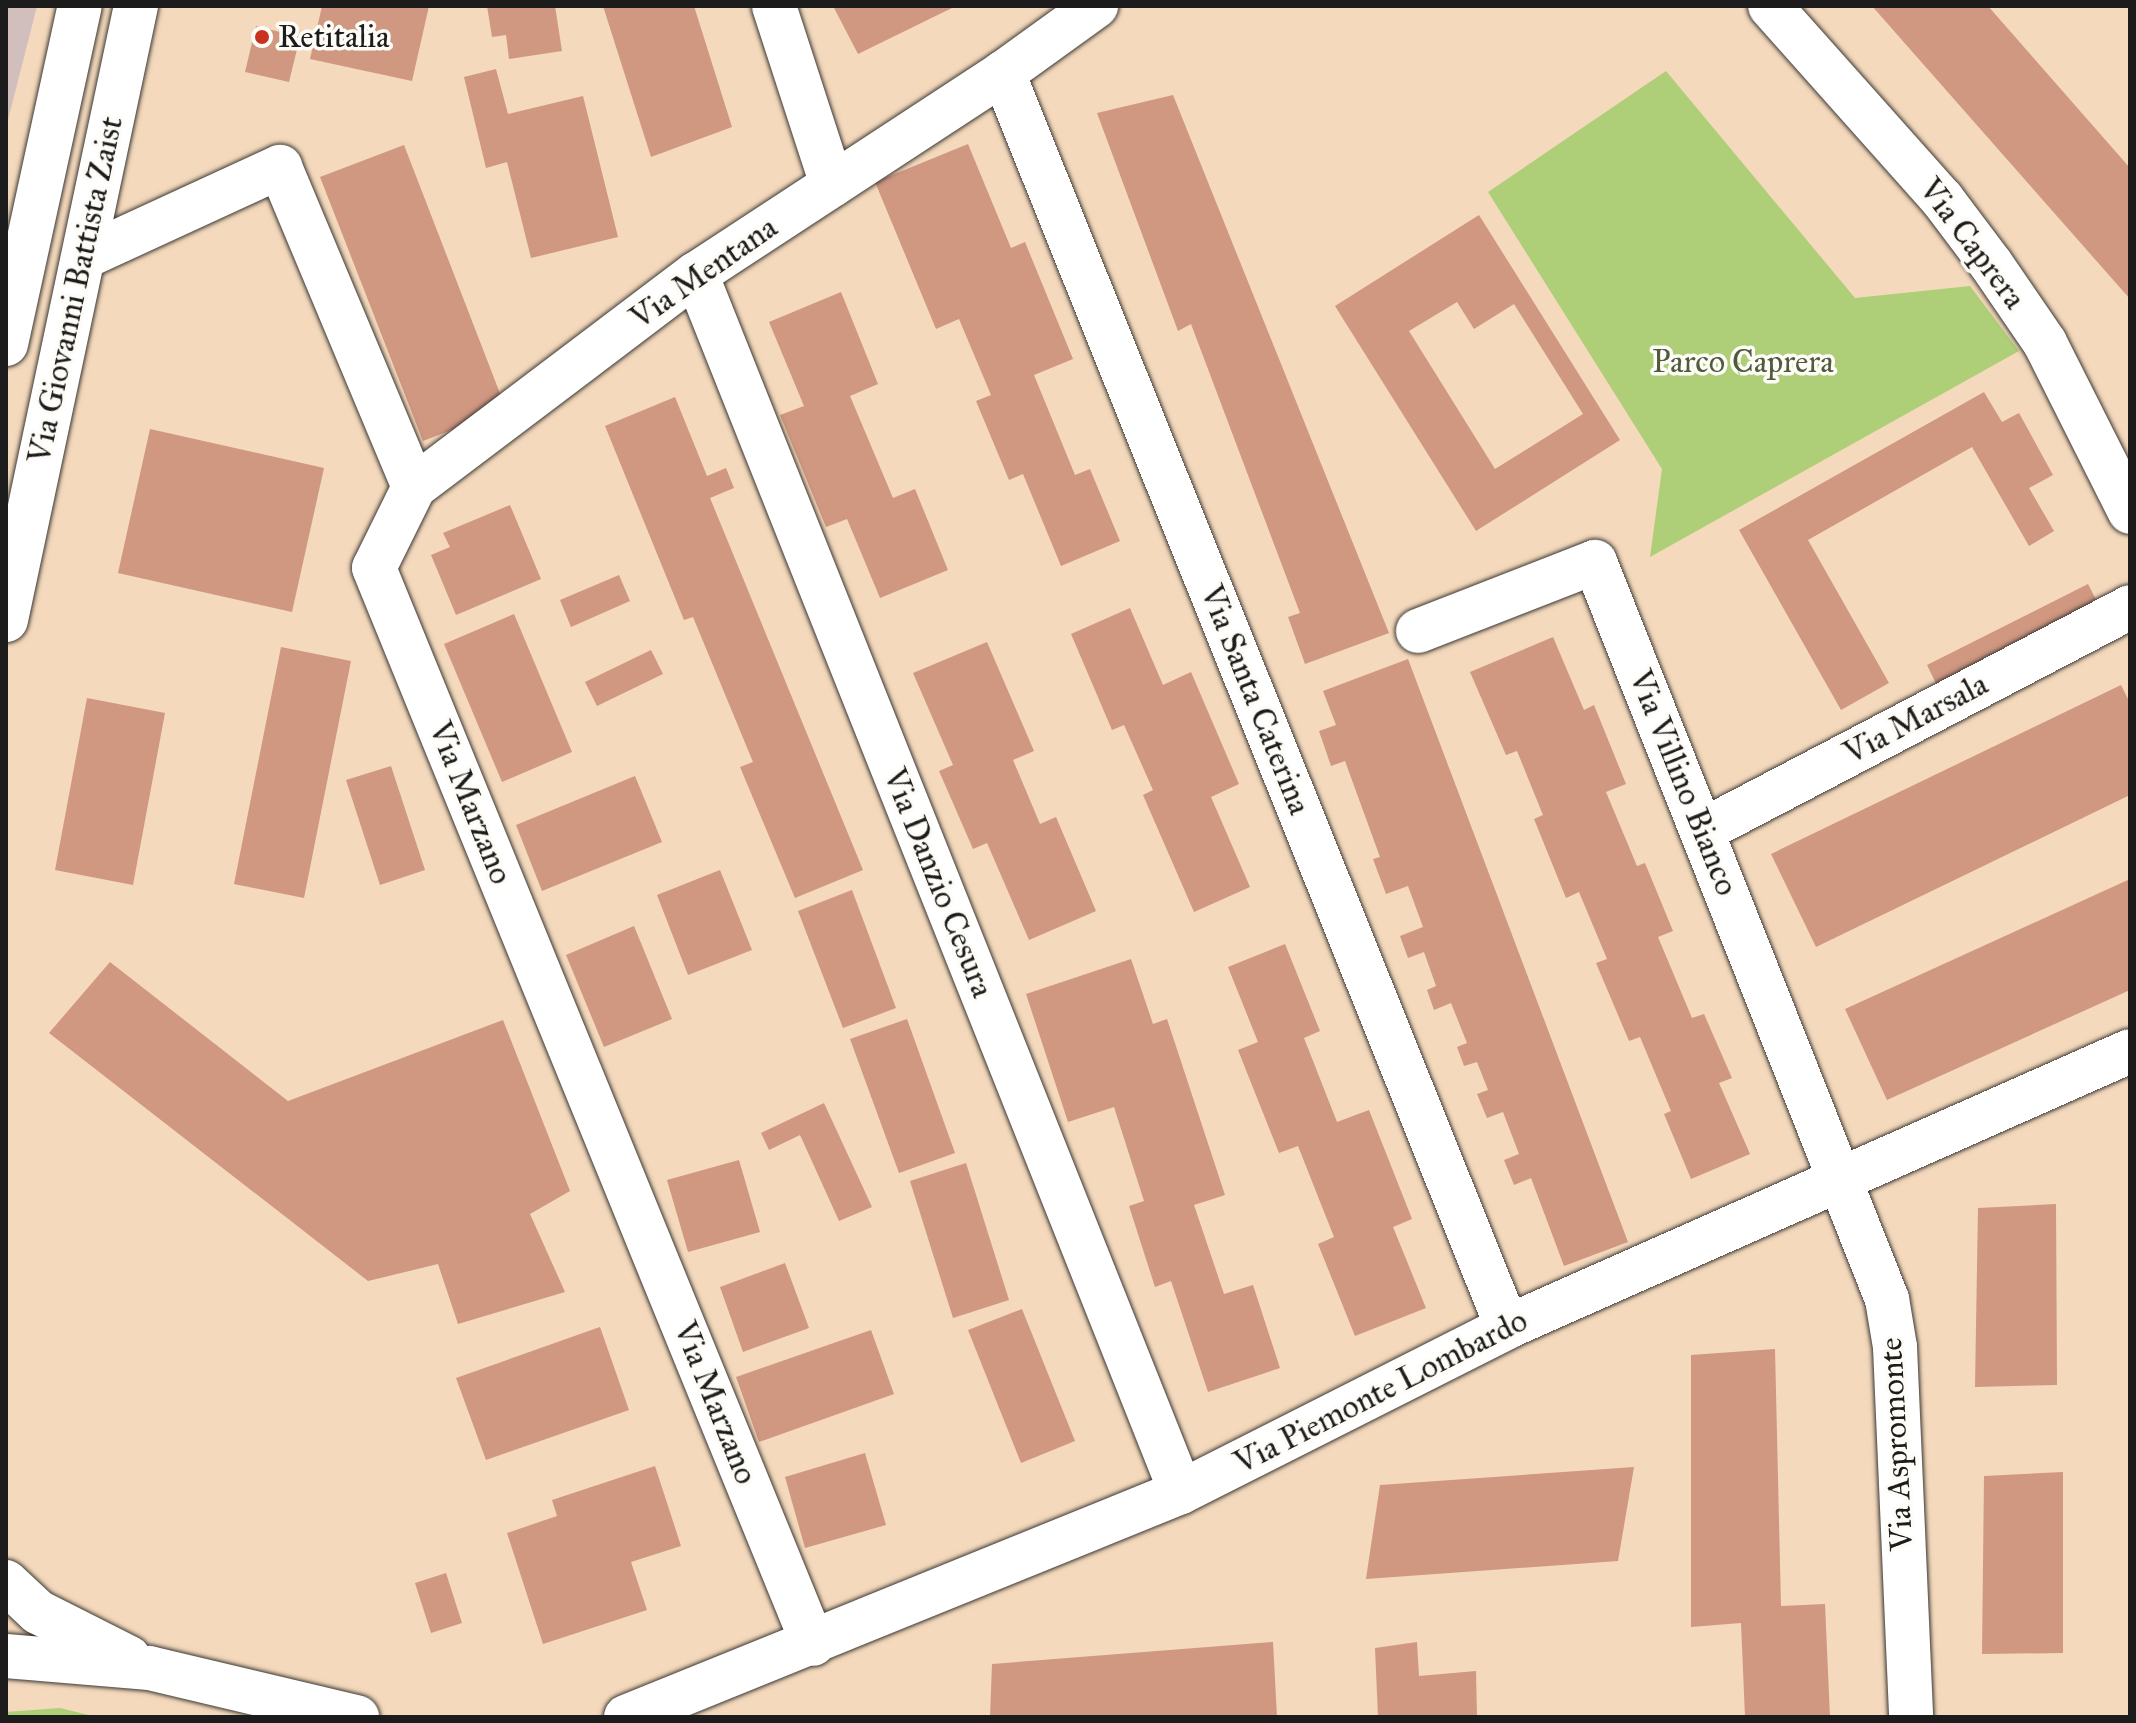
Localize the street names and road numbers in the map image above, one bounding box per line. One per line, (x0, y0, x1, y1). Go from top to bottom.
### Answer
street label: Via Giovanni Battista Zaist (20, 113, 132, 467)
street label: Via Caprera (1911, 171, 2033, 317)
street label: Via Mentana (623, 208, 785, 338)
street label: Via Santa Caterina (1192, 580, 1318, 820)
street label: Via Villino Bianco (1620, 665, 1746, 901)
street label: Via Marsala (1838, 665, 1994, 773)
street label: Via Marzano (420, 716, 520, 890)
street label: Via Danzio Cesura (875, 763, 1001, 1003)
street label: Via Piemonte Lombardo (1228, 1301, 1534, 1483)
street label: Via Marzano (665, 1316, 765, 1490)
street label: Via Aspromonte (1872, 1336, 1922, 1552)

